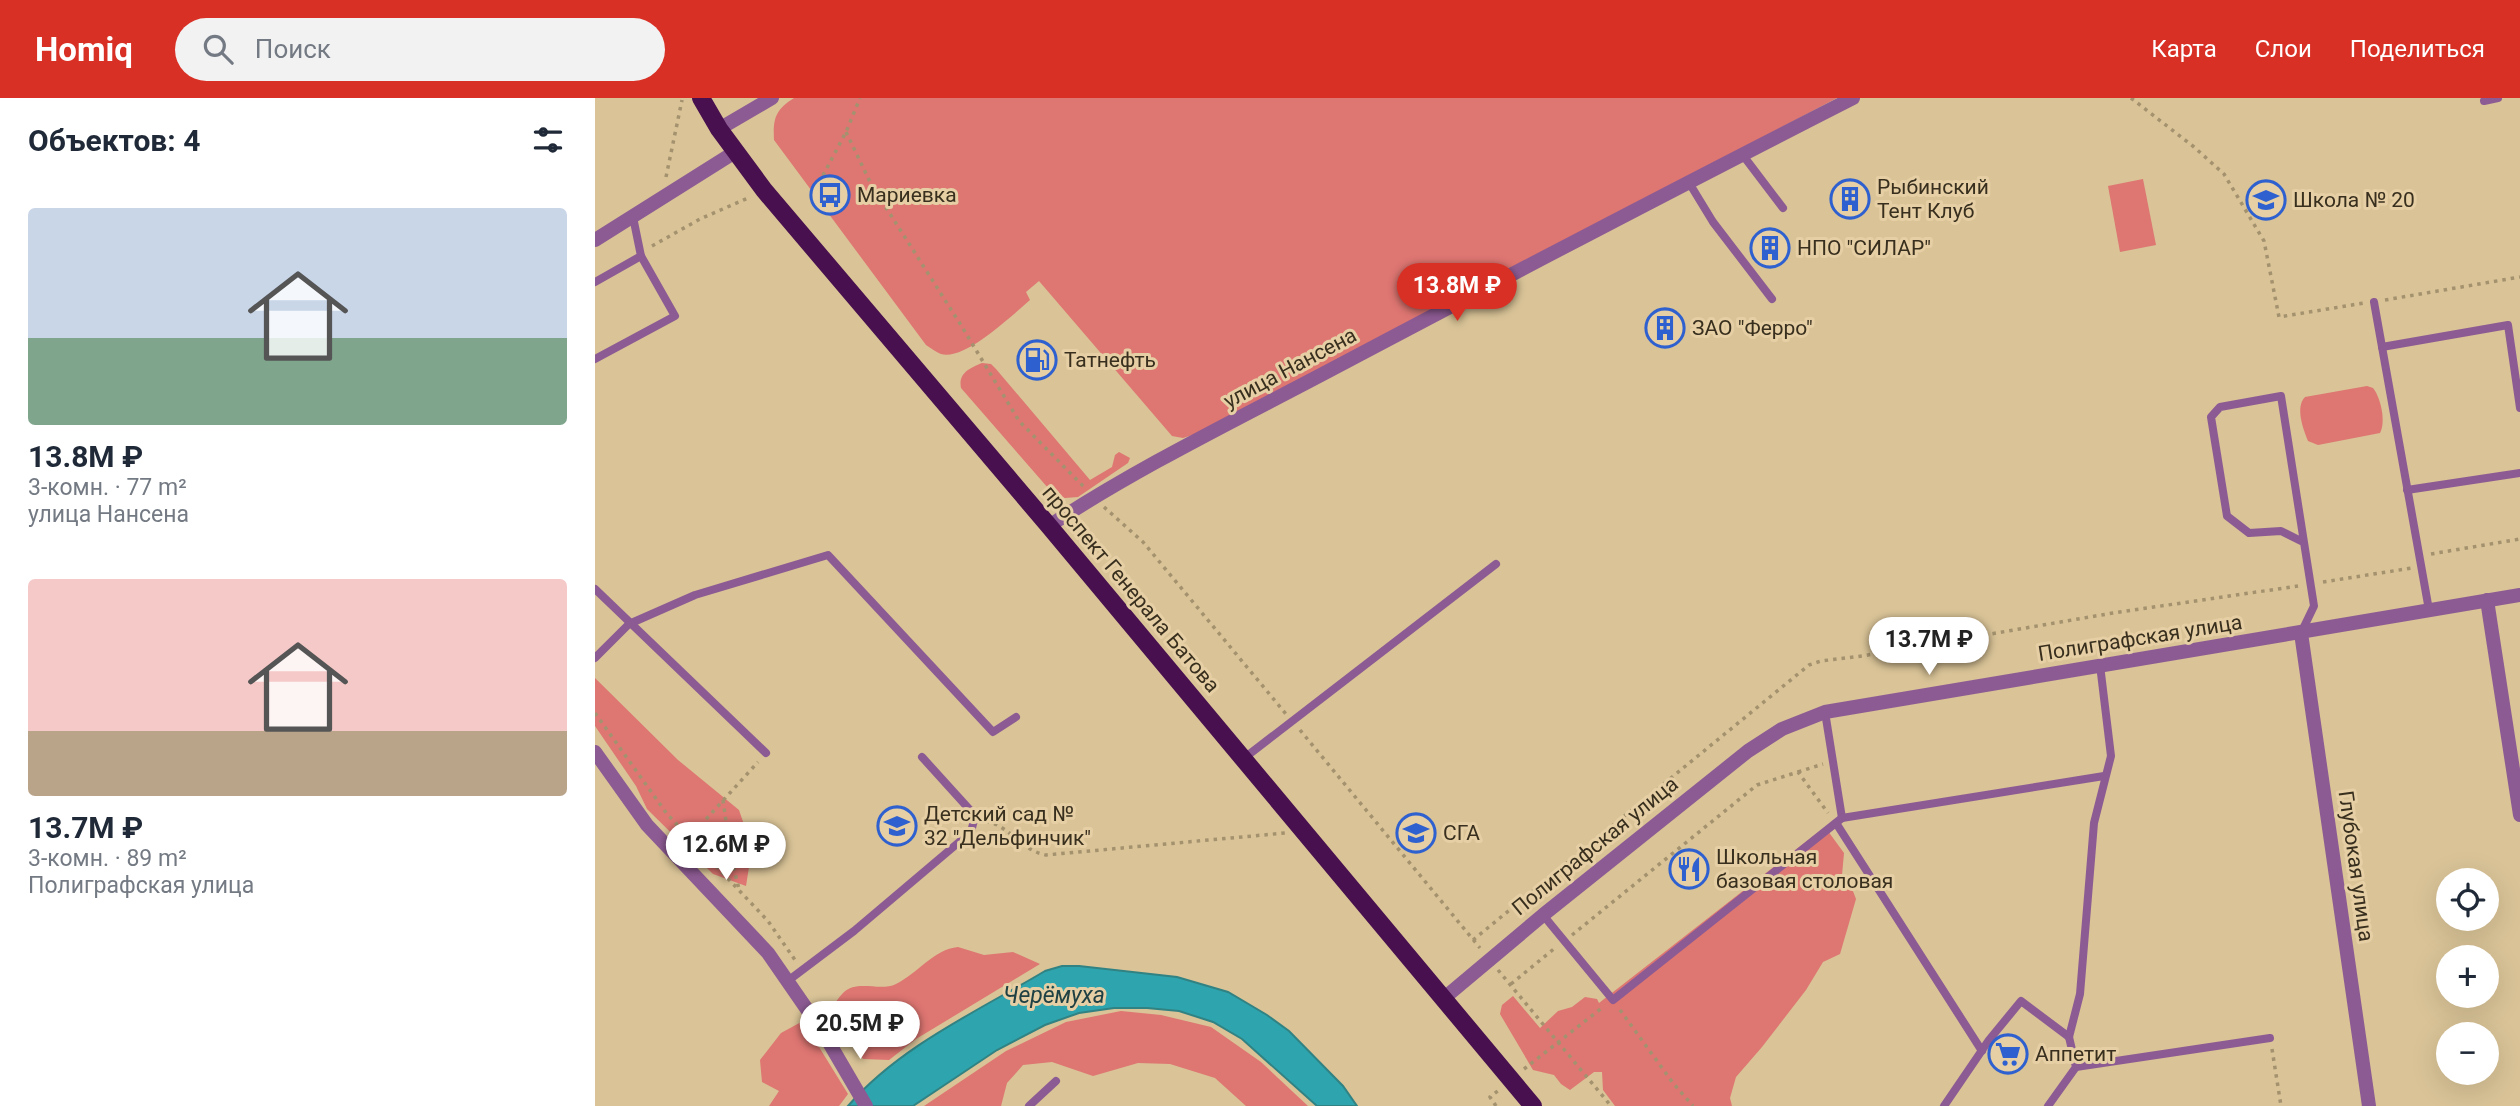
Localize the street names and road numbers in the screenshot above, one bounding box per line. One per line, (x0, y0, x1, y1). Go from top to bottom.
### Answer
street label: улица Нансена (1219, 323, 1361, 413)
street label: проспект Генерала Батова (1037, 481, 1225, 697)
street label: Полиграфская улица (2036, 610, 2244, 666)
street label: Полиграфская улица (1507, 772, 1683, 920)
street label: Глубокая улица (2334, 789, 2378, 943)

